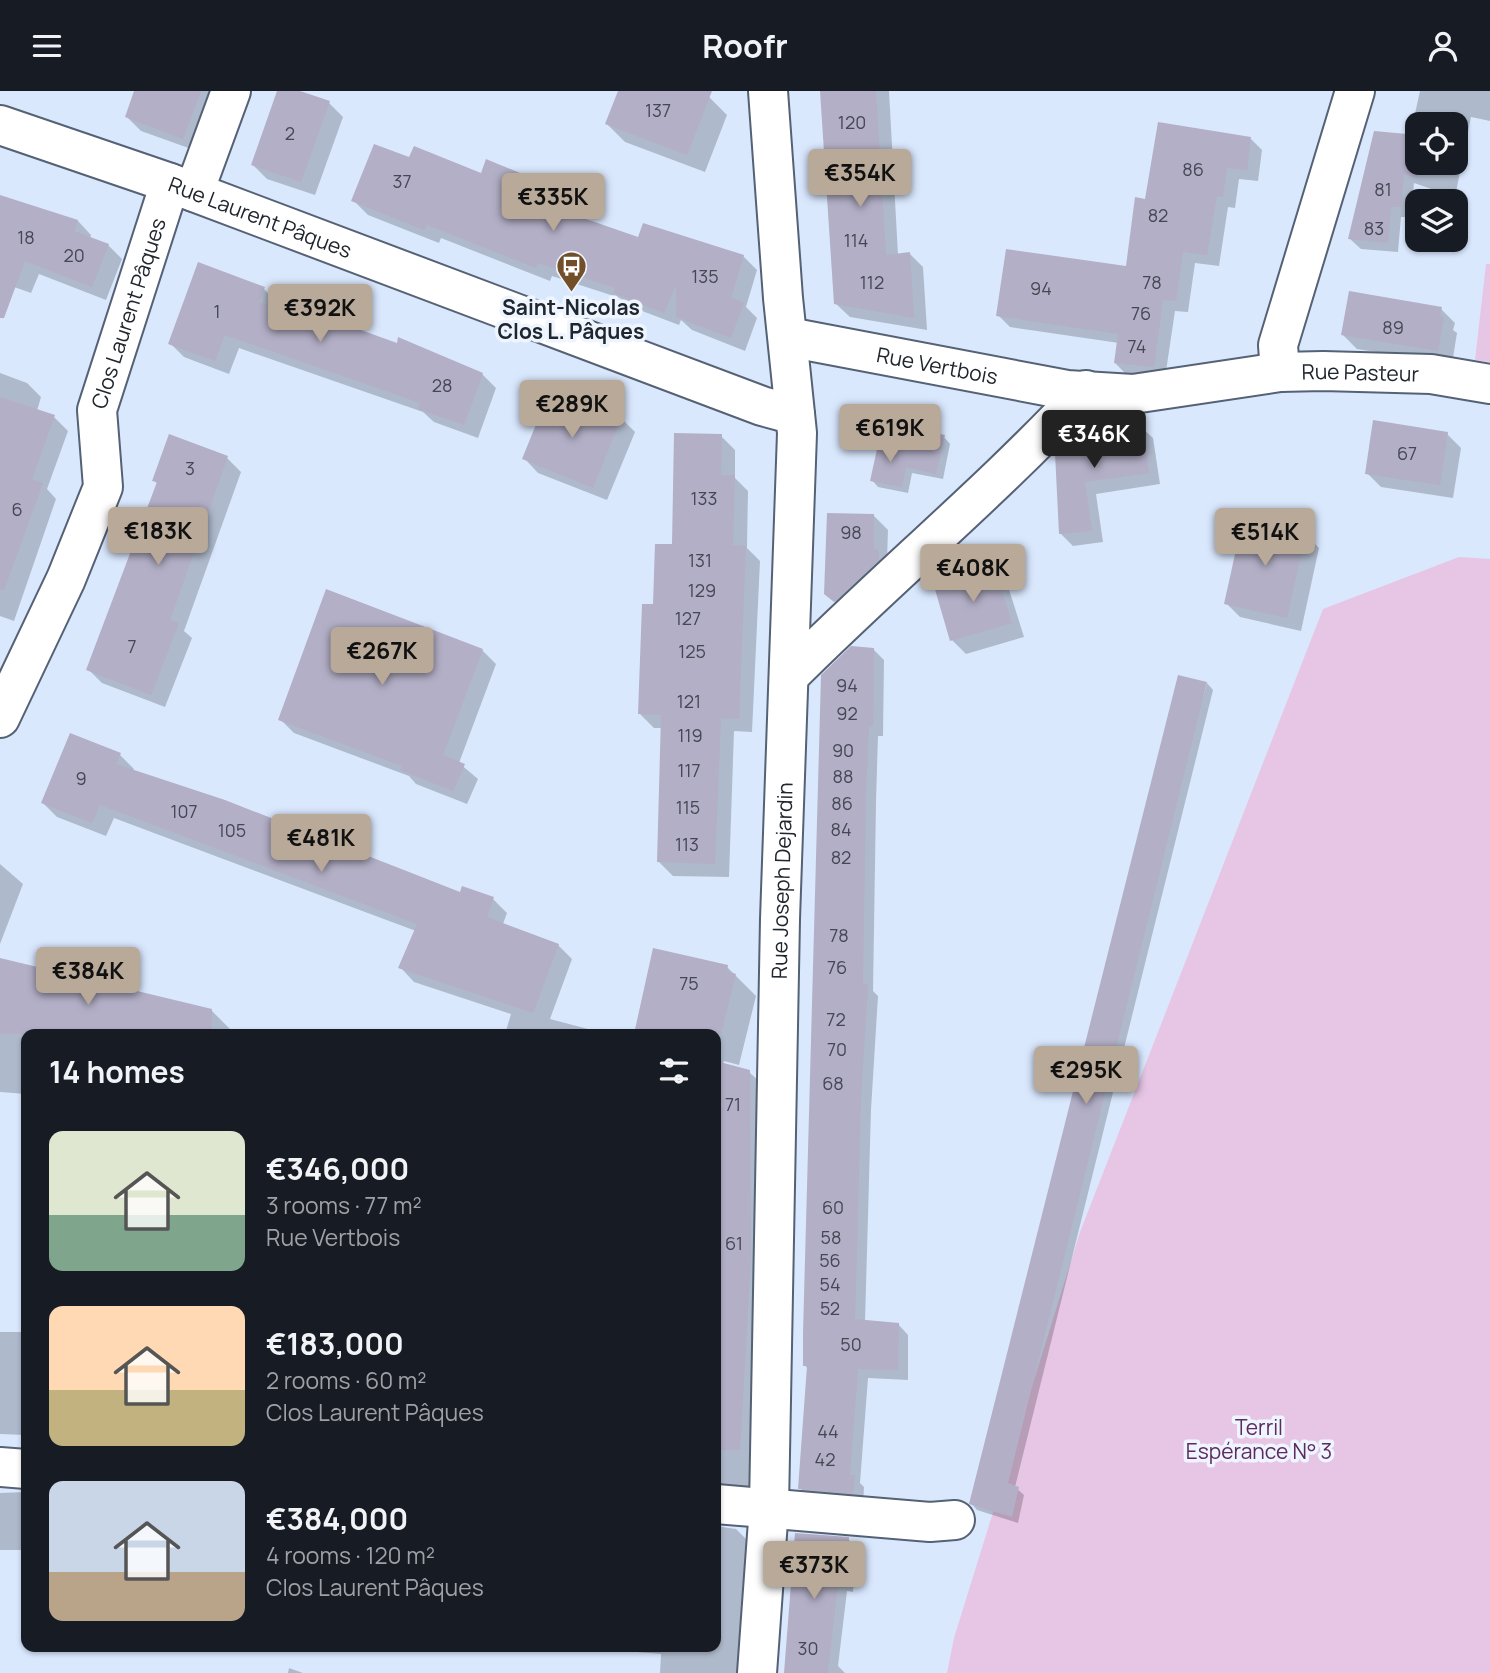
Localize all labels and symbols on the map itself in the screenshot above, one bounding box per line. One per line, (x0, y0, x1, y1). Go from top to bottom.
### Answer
house number: 137 (645, 98, 671, 122)
house number: 120 (838, 110, 866, 134)
house number: 2 (285, 121, 295, 145)
pin: €354K (811, 149, 909, 209)
house number: 86 (1182, 157, 1204, 181)
house number: 37 (393, 169, 412, 193)
street label: Rue Laurent Pâques (165, 170, 356, 264)
pin: €335K (504, 173, 602, 233)
house number: 81 (1374, 177, 1392, 201)
house number: 82 (1148, 203, 1168, 227)
street label: Clos Laurent Pâques (84, 214, 172, 412)
house number: 83 (1364, 216, 1384, 240)
house number: 18 (17, 225, 35, 249)
house number: 114 (844, 228, 868, 252)
house number: 20 (63, 243, 85, 267)
bus stop icon: Saint-Nicolas Clos L. Pâques (554, 250, 588, 294)
house number: 135 (691, 264, 719, 288)
house number: 112 (860, 270, 884, 294)
house number: 78 (1142, 270, 1162, 294)
house number: 94 (1030, 276, 1052, 300)
pin: €392K (271, 285, 369, 344)
place label: Saint-Nicolas Clos L. Pâques (498, 293, 644, 345)
house number: 1 (213, 299, 221, 323)
house number: 76 (1131, 301, 1151, 325)
house number: 89 (1382, 315, 1404, 339)
house number: 74 (1128, 334, 1146, 358)
street label: Rue Vertbois (874, 340, 1000, 391)
street label: Rue Pasteur (1301, 357, 1420, 388)
house number: 28 (432, 373, 452, 397)
pin: €289K (523, 381, 621, 440)
pin: €619K (841, 405, 939, 464)
pin: €346K (1045, 411, 1143, 470)
house number: 67 (1397, 441, 1417, 465)
house number: 3 (185, 456, 195, 480)
house number: 133 (691, 486, 717, 510)
house number: 6 (11, 497, 23, 521)
pin: €183K (109, 507, 207, 567)
pin: €514K (1216, 509, 1314, 568)
house number: 98 (840, 520, 862, 544)
pin: €408K (924, 545, 1022, 604)
house number: 131 (688, 548, 712, 572)
house number: 129 (688, 578, 716, 602)
house number: 127 (675, 606, 701, 630)
pin: €267K (333, 627, 431, 687)
house number: 7 (127, 634, 137, 658)
house number: 125 (678, 639, 706, 663)
house number: 94 (836, 673, 858, 697)
house number: 121 (677, 689, 701, 713)
house number: 92 (836, 701, 858, 725)
house number: 119 (677, 723, 703, 747)
house number: 90 (832, 738, 854, 762)
house number: 117 (677, 758, 701, 782)
house number: 88 (833, 764, 853, 788)
house number: 9 (75, 766, 87, 790)
street label: Rue Joseph Dejardin (765, 782, 799, 979)
house number: 86 (831, 791, 853, 815)
house number: 115 (676, 795, 700, 819)
house number: 107 (170, 799, 198, 823)
pin: €481K (272, 815, 370, 874)
house number: 84 (830, 817, 852, 841)
house number: 105 (218, 818, 246, 842)
house number: 113 (675, 832, 699, 856)
house number: 82 (831, 845, 851, 869)
house number: 78 (829, 923, 849, 947)
pin: €384K (39, 947, 137, 1007)
house number: 76 (827, 955, 847, 979)
house number: 75 (679, 971, 699, 995)
house number: 72 (826, 1007, 846, 1031)
house number: 70 (827, 1037, 847, 1061)
pin: €295K (1037, 1047, 1135, 1106)
house number: 68 (822, 1071, 844, 1095)
house number: 71 (725, 1092, 741, 1116)
house number: 60 (822, 1195, 844, 1219)
house number: 58 (821, 1225, 841, 1249)
house number: 61 (725, 1231, 743, 1255)
house number: 56 (819, 1248, 841, 1272)
house number: 54 (819, 1272, 841, 1296)
house number: 52 (820, 1296, 840, 1320)
house number: 50 (840, 1332, 862, 1356)
park label: Terril Espérance N° 3 (1186, 1413, 1332, 1465)
house number: 44 (817, 1419, 839, 1443)
house number: 42 (815, 1447, 835, 1471)
pin: €373K (765, 1541, 863, 1601)
house number: 30 (798, 1636, 818, 1660)

